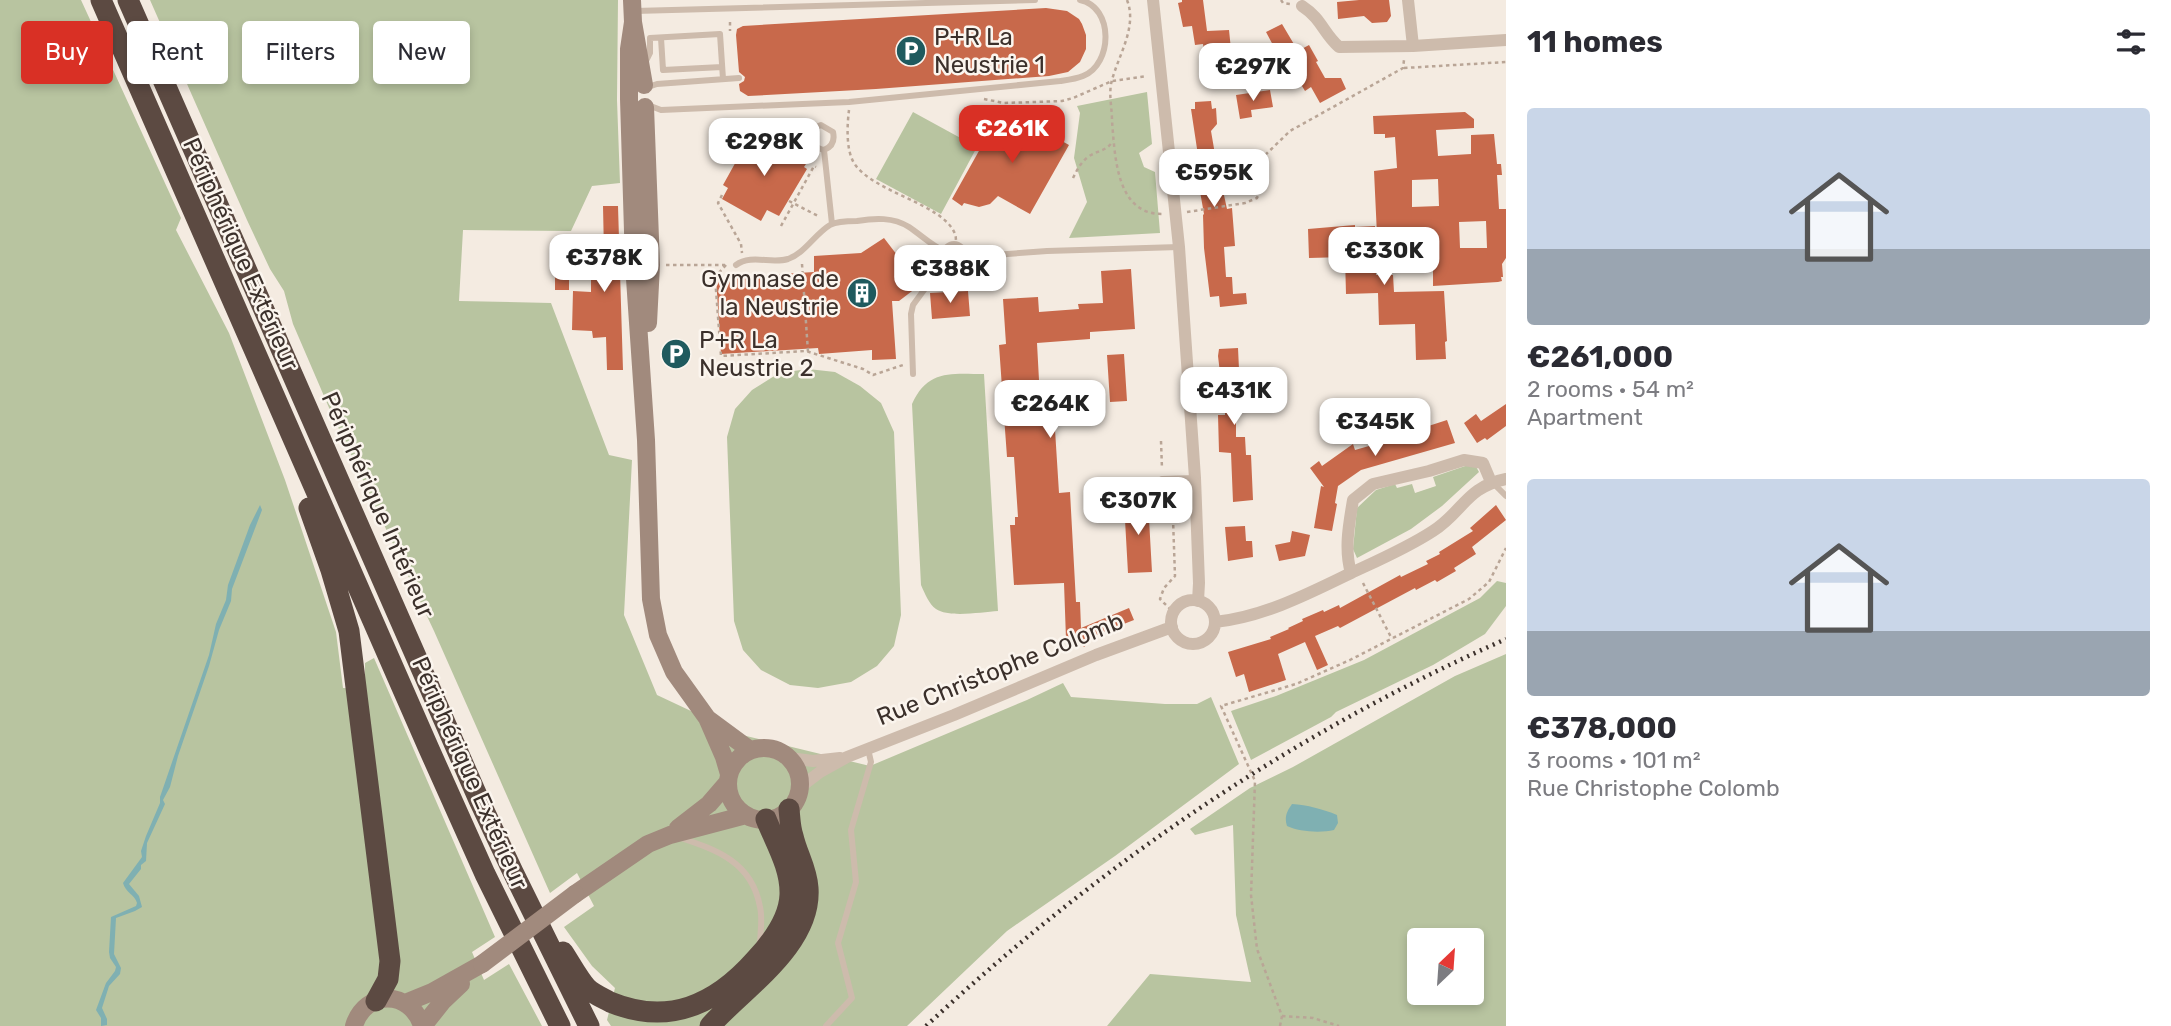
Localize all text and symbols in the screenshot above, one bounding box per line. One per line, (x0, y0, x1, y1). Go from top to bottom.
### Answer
chip: Buy (21, 21, 113, 84)
chip: Rent (127, 21, 228, 84)
chip: Filters (242, 21, 359, 84)
chip: New (373, 21, 470, 84)
place label: P+R La Neustrie 1 (934, 23, 1045, 79)
icon: filters (2112, 23, 2150, 61)
text: 11 homes (1527, 24, 1663, 60)
parking icon: P+R La Neustrie 1 (894, 34, 928, 68)
pin: €297K (1204, 43, 1302, 103)
text: €297K (1215, 52, 1291, 80)
pin: €261K (963, 106, 1061, 165)
text: €261K (975, 114, 1049, 142)
pin: €298K (715, 118, 813, 178)
text: €298K (725, 127, 803, 155)
street label: Périphérique Extérieur (177, 134, 305, 374)
pin: €595K (1165, 150, 1263, 209)
icon: home (1776, 154, 1902, 280)
text: €595K (1175, 158, 1253, 186)
pin: €330K (1335, 228, 1433, 287)
pin: €378K (555, 234, 653, 294)
text: €330K (1344, 236, 1424, 264)
text: €378K (565, 243, 643, 271)
pin: €388K (901, 246, 999, 305)
text: €388K (910, 254, 990, 282)
place label: Gymnase de la Neustrie (701, 265, 839, 321)
building icon: Gymnase de la Neustrie (845, 276, 879, 310)
place label: P+R La Neustrie 2 (699, 326, 814, 382)
parking icon: P+R La Neustrie 2 (659, 337, 693, 371)
text: €261,000 (1527, 339, 1673, 375)
pin: €431K (1185, 368, 1283, 427)
text: 2 rooms · 54 m² (1527, 375, 1694, 403)
text: €431K (1196, 376, 1272, 404)
pin: €264K (1001, 380, 1099, 440)
street label: Périphérique Intérieur (315, 388, 441, 622)
text: €264K (1011, 389, 1089, 417)
pin: €345K (1326, 398, 1424, 458)
text: Apartment (1527, 403, 1643, 431)
text: €345K (1335, 407, 1415, 435)
pin: €307K (1089, 477, 1187, 537)
text: €307K (1099, 486, 1177, 514)
icon: home (1776, 525, 1902, 651)
street label: Rue Christophe Colomb (873, 607, 1127, 731)
street label: Périphérique Extérieur (406, 653, 534, 893)
text: €378,000 (1527, 710, 1677, 746)
text: 3 rooms · 101 m² (1527, 746, 1701, 774)
text: Rue Christophe Colomb (1527, 774, 1780, 802)
north arrow (1407, 928, 1484, 1004)
map controls (1407, 928, 1484, 1005)

